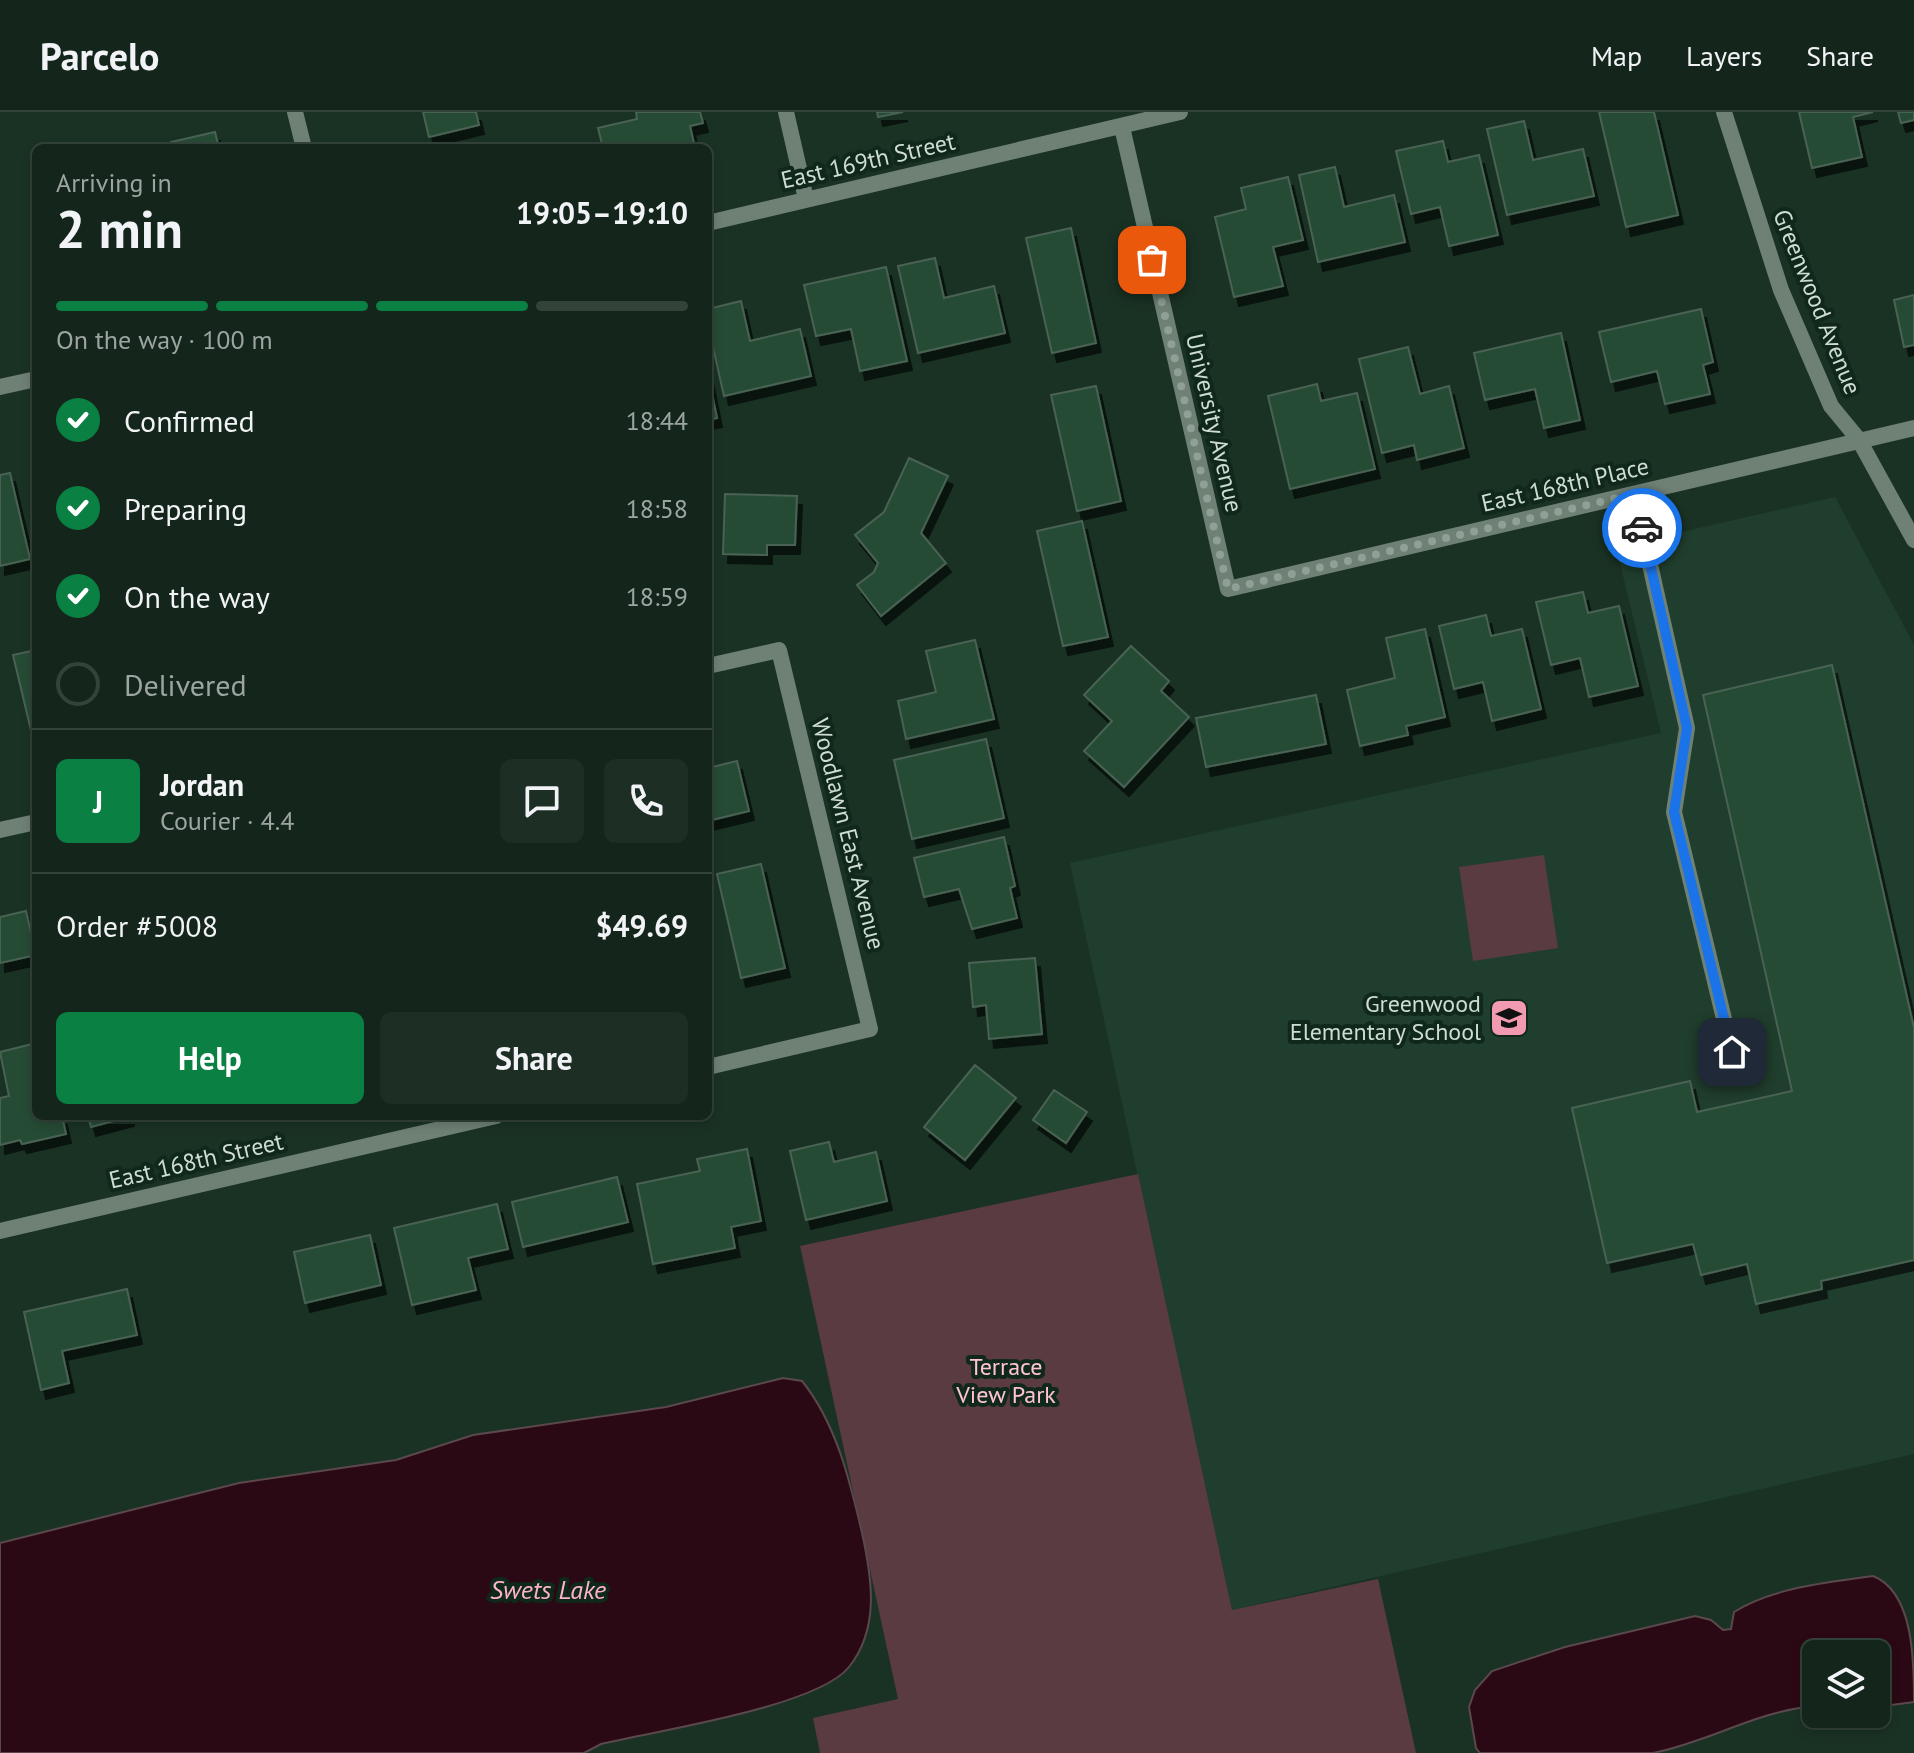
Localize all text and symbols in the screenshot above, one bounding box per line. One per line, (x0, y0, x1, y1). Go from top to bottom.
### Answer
text: Parcelo (40, 31, 160, 80)
text: Map (1591, 37, 1642, 74)
text: Layers (1686, 37, 1762, 74)
text: Share (1806, 37, 1874, 74)
street label: East 169th Street (778, 125, 958, 196)
text: Arriving in (56, 166, 172, 199)
text: 19:05–19:10 (516, 193, 688, 232)
text: 2 min (56, 195, 183, 262)
street label: Greenwood Avenue (1766, 205, 1869, 399)
pin (1118, 226, 1186, 294)
icon: bag (1130, 238, 1174, 282)
text: On the way · 100 m (56, 323, 273, 356)
street label: University Avenue (1179, 331, 1250, 515)
icon: check (56, 398, 100, 442)
text: Confirmed (124, 401, 255, 440)
text: 18:44 (626, 404, 688, 437)
street label: East 168th Place (1478, 450, 1652, 519)
icon: check (56, 486, 100, 530)
courier (1602, 488, 1682, 568)
text: Preparing (124, 489, 247, 528)
text: 18:58 (626, 492, 688, 525)
icon: car (1620, 506, 1664, 550)
icon: check (56, 574, 100, 618)
text: On the way (124, 577, 270, 616)
text: 18:59 (626, 580, 688, 613)
text: Delivered (124, 665, 247, 704)
street label: Woodlawn East Avenue (805, 715, 892, 953)
button: chat (500, 759, 584, 843)
button: phone (604, 759, 688, 843)
text: Jordan (160, 765, 244, 804)
text: J (93, 782, 103, 821)
text: Courier · 4.4 (160, 804, 294, 837)
text: Order #5008 (56, 906, 218, 945)
text: $49.69 (596, 906, 688, 945)
place label: Greenwood Elementary School (1290, 988, 1481, 1047)
school or university icon: Greenwood Elementary School (1488, 997, 1530, 1039)
button: Help (56, 1012, 364, 1104)
button: Share (380, 1012, 688, 1104)
pin (1698, 1018, 1766, 1086)
icon: home (1710, 1030, 1754, 1074)
street label: East 168th Street (106, 1125, 286, 1196)
park label: Terrace View Park (955, 1351, 1056, 1410)
water label: Swets Lake (490, 1573, 606, 1606)
map controls (1802, 1640, 1890, 1728)
button: layers (1802, 1640, 1890, 1728)

